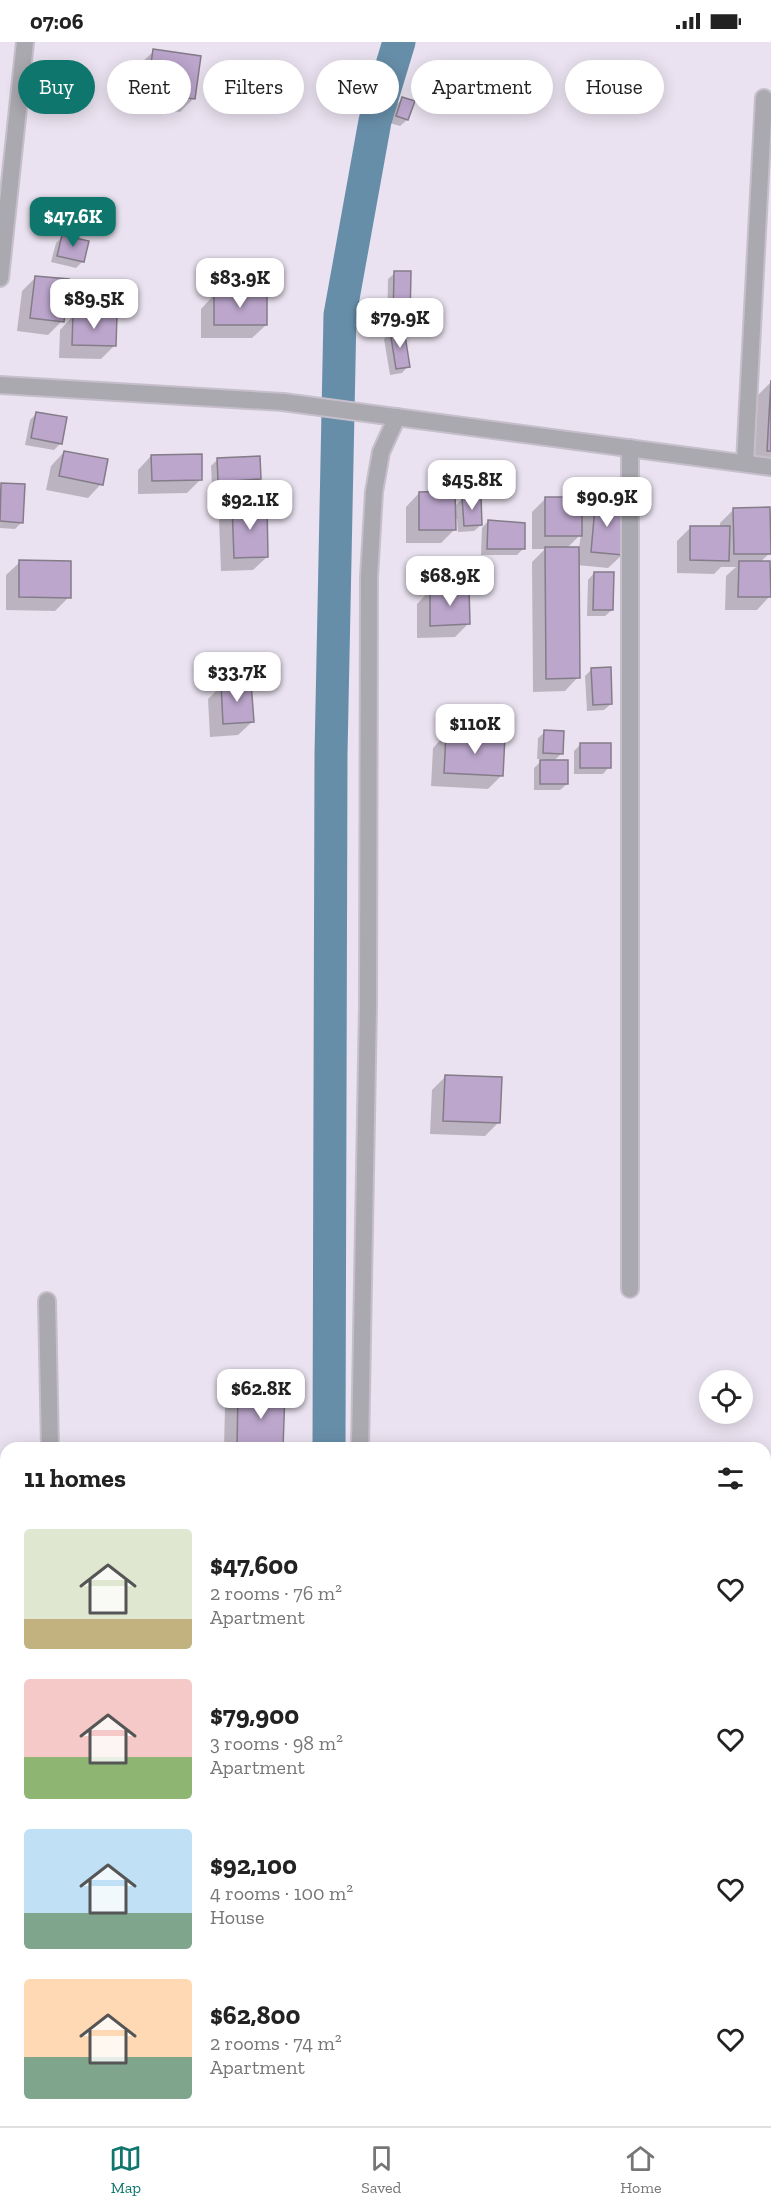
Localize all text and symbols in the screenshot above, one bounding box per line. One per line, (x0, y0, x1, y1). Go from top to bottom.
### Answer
text: 07:06 (30, 8, 83, 35)
chip: Buy (18, 60, 95, 114)
chip: Rent (107, 60, 191, 114)
chip: Filters (203, 60, 304, 114)
chip: New (316, 60, 399, 114)
chip: Apartment (411, 60, 553, 114)
chip: House (565, 60, 664, 114)
pin: $47.6K (24, 197, 122, 248)
text: $47.6K (44, 204, 102, 228)
pin: $83.9K (191, 258, 289, 309)
text: $83.9K (210, 265, 270, 289)
pin: $89.5K (45, 279, 143, 330)
text: $89.5K (64, 286, 124, 310)
pin: $79.9K (351, 298, 449, 349)
text: $79.9K (370, 305, 430, 329)
pin: $45.8K (423, 460, 521, 511)
text: $45.8K (442, 467, 502, 491)
pin: $90.9K (558, 477, 656, 528)
pin: $92.1K (201, 480, 299, 531)
text: $90.9K (577, 484, 637, 508)
text: $92.1K (221, 487, 279, 511)
pin: $68.9K (401, 556, 499, 607)
text: $68.9K (420, 563, 480, 587)
pin: $33.7K (188, 652, 286, 703)
text: $33.7K (208, 659, 266, 683)
pin: $110K (433, 704, 517, 755)
text: $110K (450, 711, 500, 735)
pin: $62.8K (212, 1369, 310, 1420)
map controls (699, 1370, 753, 1424)
button: locate (699, 1370, 753, 1424)
text: $62.8K (231, 1376, 291, 1400)
text: 11 homes (24, 1462, 126, 1494)
icon: filters (714, 1462, 747, 1495)
text: $47,600 (210, 1549, 298, 1581)
icon: home (72, 1553, 144, 1625)
icon: heart (714, 1573, 747, 1606)
text: 2 rooms · 76 m² (210, 1581, 342, 1605)
text: Apartment (210, 1605, 305, 1629)
text: $79,900 (210, 1699, 299, 1731)
icon: home (72, 1703, 144, 1775)
icon: heart (714, 1723, 747, 1756)
text: 3 rooms · 98 m² (210, 1731, 343, 1755)
text: Apartment (210, 1755, 305, 1779)
text: $92,100 (210, 1849, 297, 1881)
icon: home (72, 1853, 144, 1925)
icon: heart (714, 1873, 747, 1906)
text: 4 rooms · 100 m² (210, 1881, 353, 1905)
text: House (210, 1905, 264, 1929)
text: $62,800 (210, 1999, 300, 2031)
icon: home (72, 2003, 144, 2075)
icon: heart (714, 2023, 747, 2056)
text: 2 rooms · 74 m² (210, 2031, 342, 2055)
text: Apartment (210, 2055, 305, 2079)
tab: Map (109, 2142, 142, 2197)
tab: Saved (361, 2142, 401, 2197)
tab: Home (620, 2142, 662, 2197)

